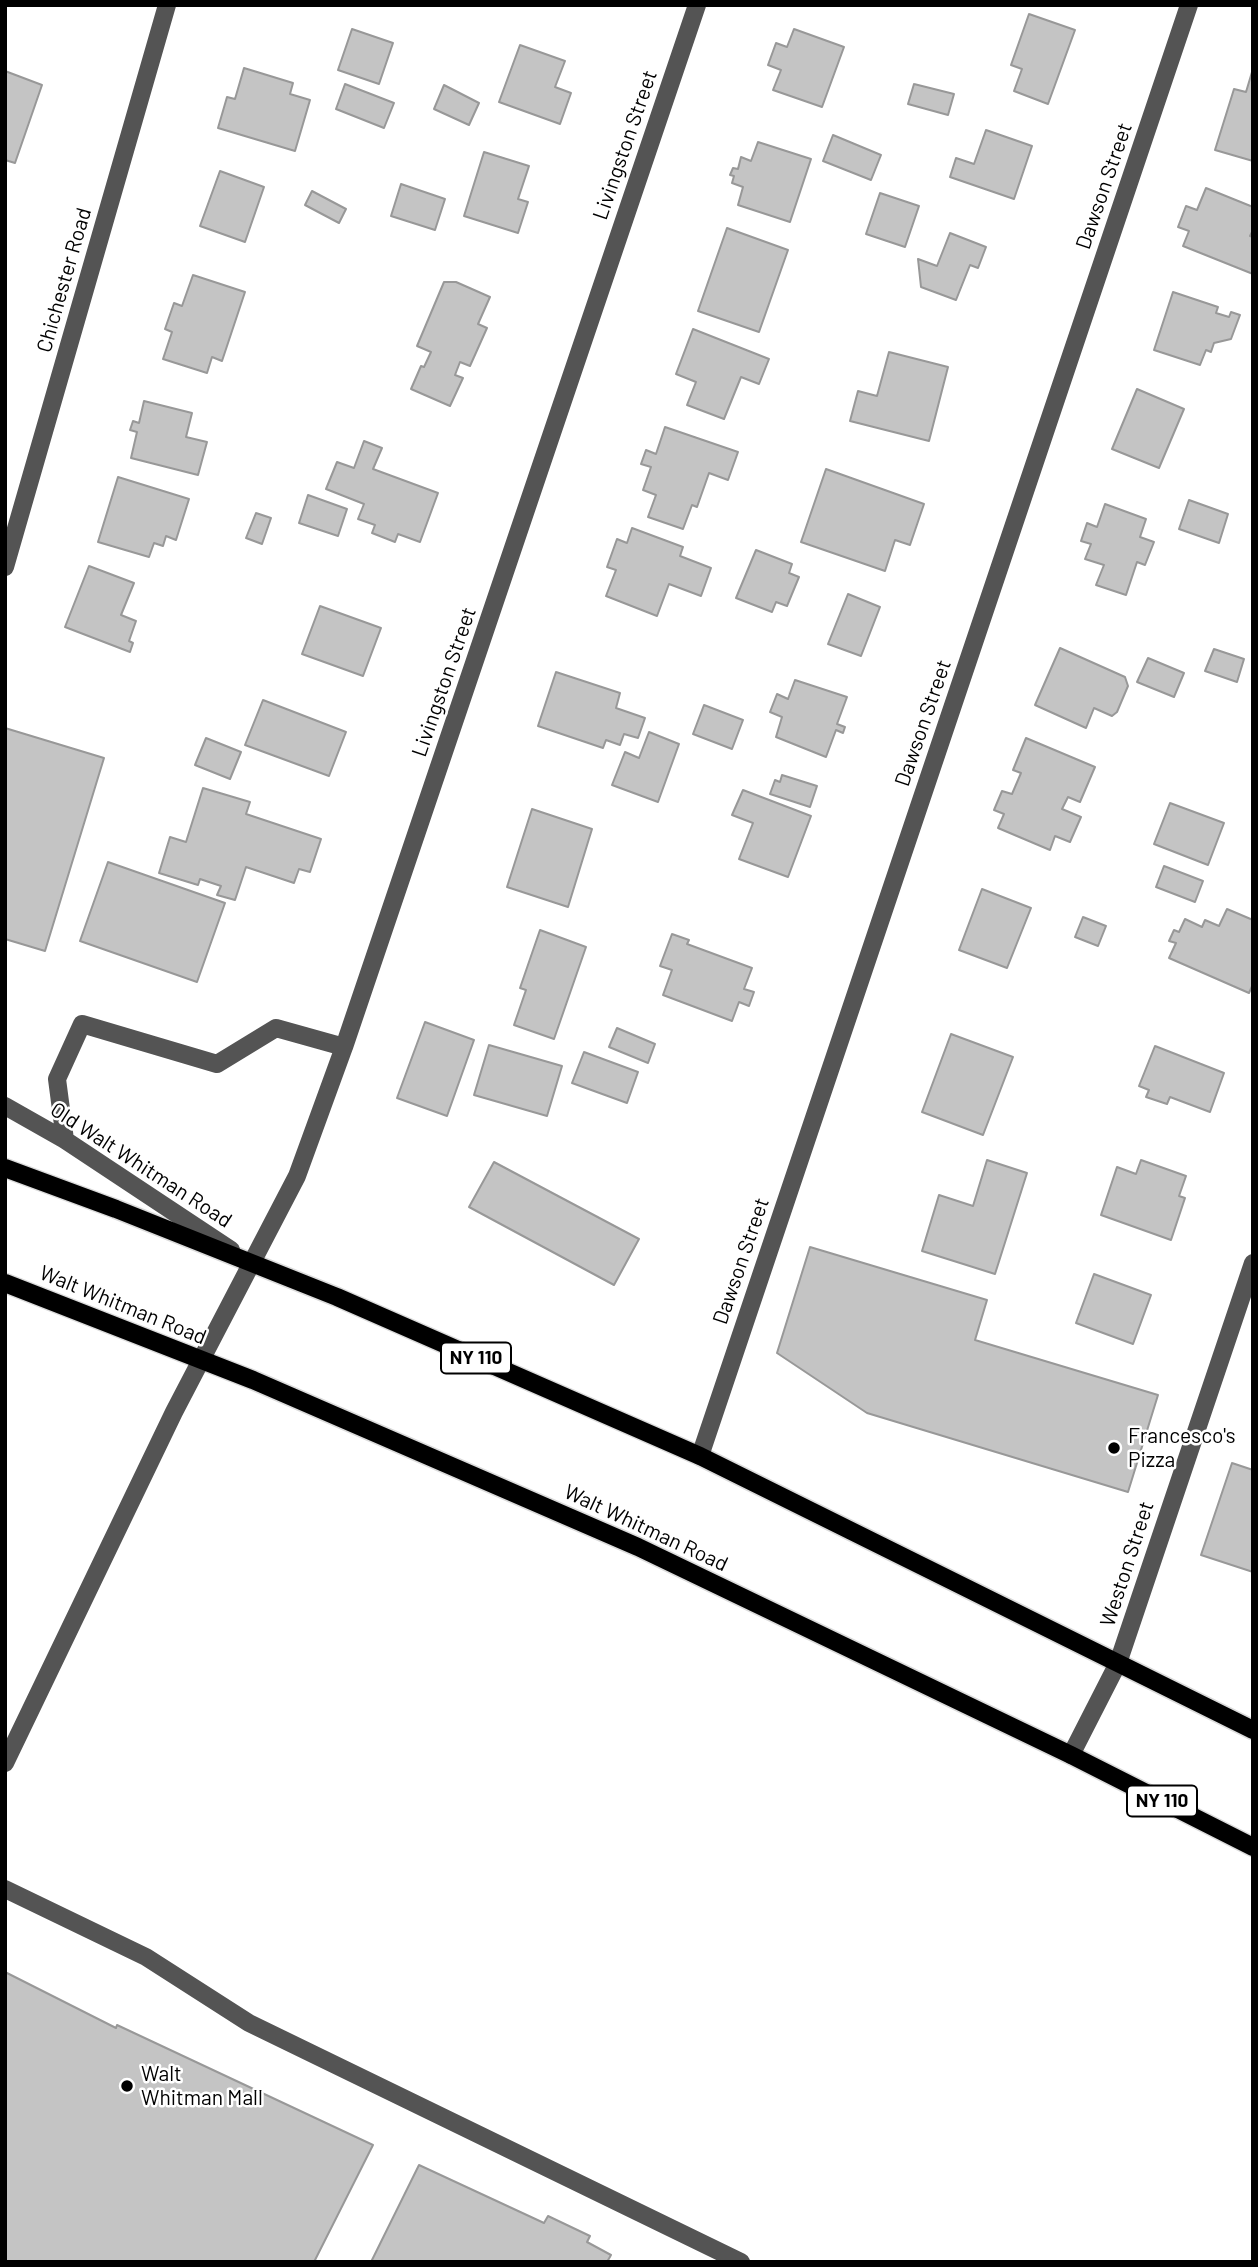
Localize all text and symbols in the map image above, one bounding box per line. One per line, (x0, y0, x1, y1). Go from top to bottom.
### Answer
street label: Livingston Street (588, 67, 662, 223)
street label: Dawson Street (1071, 119, 1137, 253)
street label: Chichester Road (31, 205, 97, 355)
street label: Livingston Street (407, 604, 481, 760)
street label: Dawson Street (890, 656, 956, 790)
street label: Old Walt Whitman Road (46, 1097, 236, 1233)
street label: Dawson Street (708, 1194, 774, 1328)
street label: Walt Whitman Road (36, 1260, 210, 1350)
road number: NY 110 (441, 1342, 511, 1374)
place label: Francesco's Pizza (1128, 1423, 1235, 1473)
marker: Francesco's Pizza (1106, 1440, 1122, 1456)
street label: Walt Whitman Road (560, 1479, 732, 1577)
street label: Weston Street (1095, 1498, 1159, 1630)
road number: NY 110 (1127, 1786, 1197, 1816)
place label: Walt Whitman Mall (141, 2061, 263, 2111)
marker: Walt Whitman Mall (119, 2078, 135, 2094)

